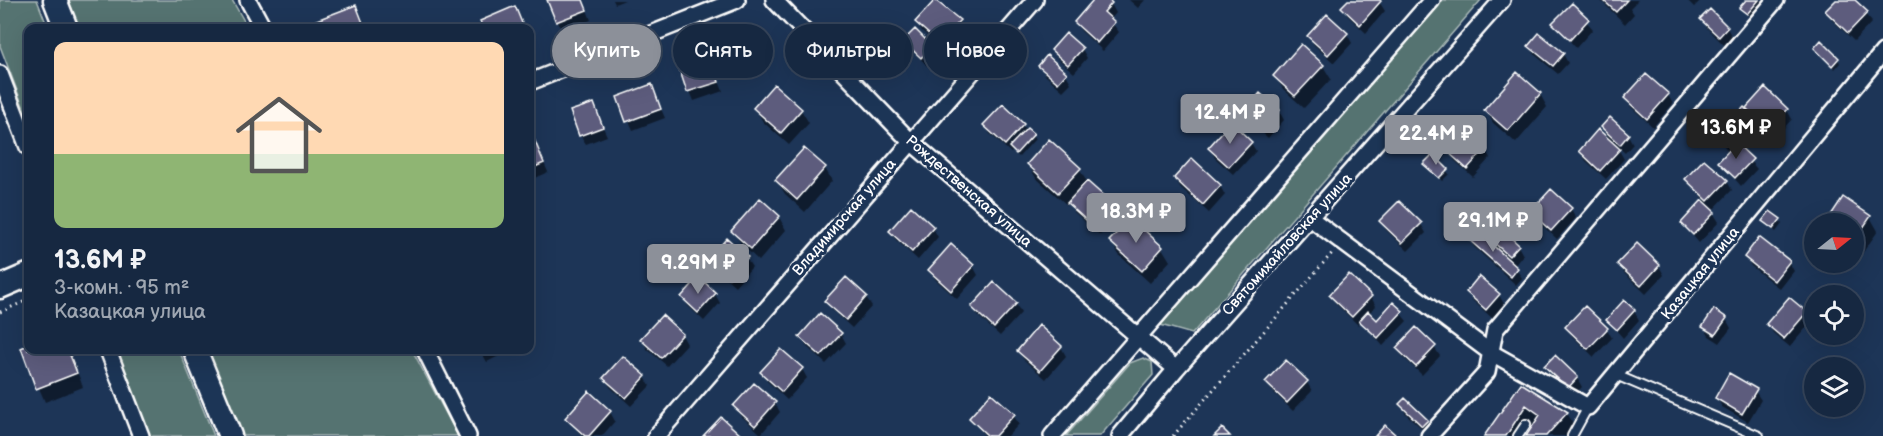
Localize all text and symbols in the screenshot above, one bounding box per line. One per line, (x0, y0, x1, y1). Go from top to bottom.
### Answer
chip: Купить (552, 24, 661, 78)
chip: Снять (673, 24, 773, 78)
chip: Фильтры (785, 24, 912, 78)
chip: Новое (924, 24, 1027, 78)
icon: home (225, 81, 333, 189)
pin: 12.4M ₽ (1175, 94, 1285, 145)
text: 12.4M ₽ (1195, 101, 1265, 125)
pin: 13.6M ₽ (1681, 109, 1791, 160)
pin: 22.4M ₽ (1381, 115, 1491, 166)
text: 13.6M ₽ (1701, 116, 1771, 140)
text: 22.4M ₽ (1399, 122, 1473, 146)
street label: Рождественская улица (901, 131, 1036, 252)
street label: Владимирская улица (788, 155, 900, 280)
street label: Святомихайловская улица (1218, 169, 1356, 320)
pin: 18.3M ₽ (1081, 193, 1191, 244)
text: 18.3M ₽ (1101, 200, 1171, 224)
pin: 29.1M ₽ (1438, 202, 1548, 253)
text: 29.1M ₽ (1458, 209, 1528, 233)
north arrow (1804, 213, 1864, 273)
map controls (1804, 213, 1864, 417)
street label: Казацкая улица (1657, 223, 1744, 324)
pin: 9.29M ₽ (643, 244, 753, 295)
text: 13.6M ₽ (54, 245, 146, 276)
text: 9.29M ₽ (661, 251, 735, 275)
text: 3-комн. · 95 m² (54, 276, 189, 300)
button: locate (1804, 285, 1864, 345)
text: Казацкая улица (54, 300, 206, 324)
button: layers (1804, 357, 1864, 417)

